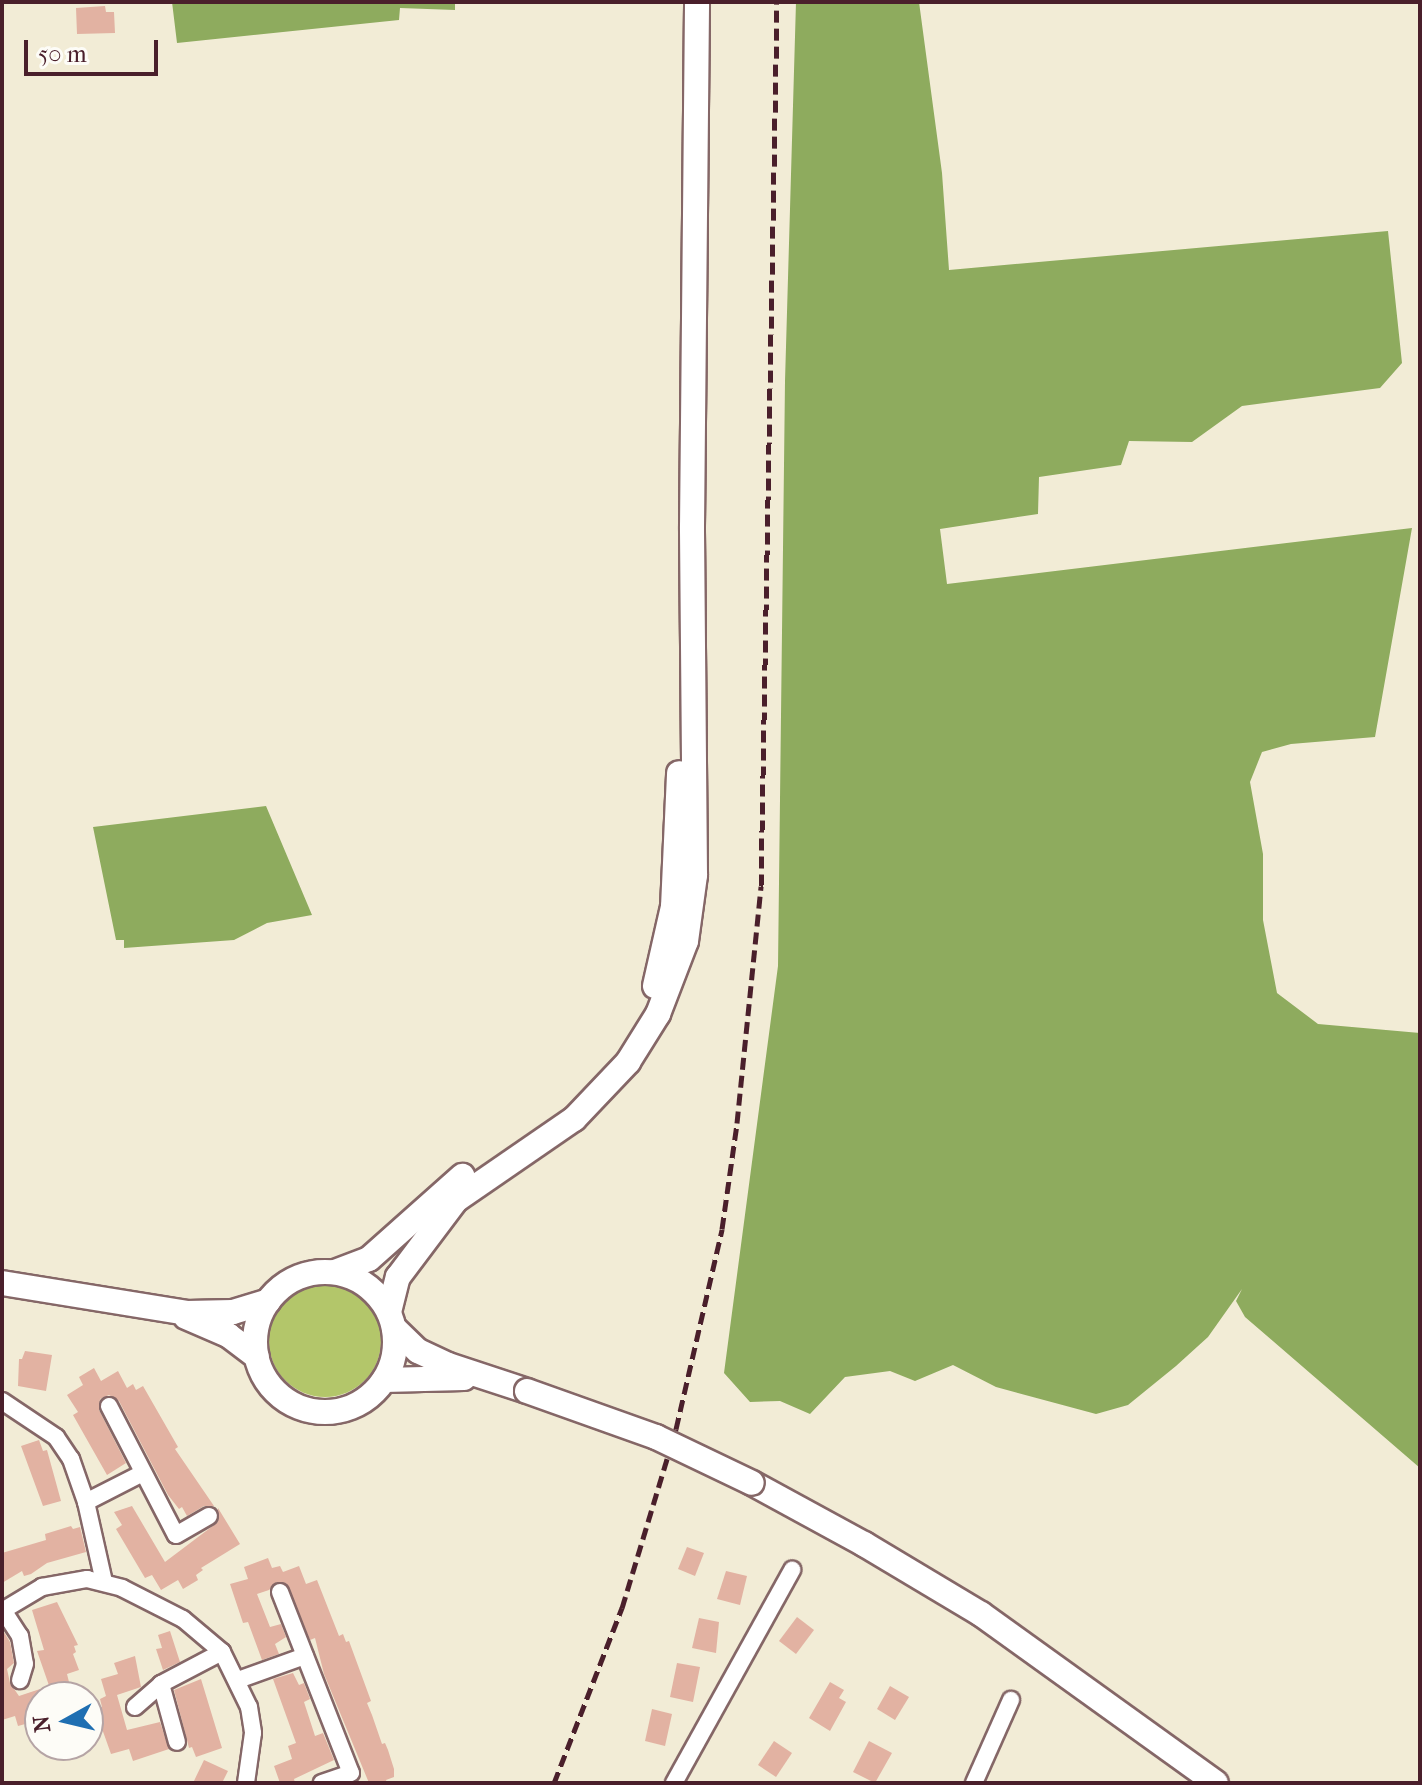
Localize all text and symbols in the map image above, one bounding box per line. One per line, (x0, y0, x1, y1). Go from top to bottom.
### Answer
scale bar (28, 24, 162, 74)
text: 50 m (38, 40, 87, 68)
north arrow (24, 1681, 104, 1761)
text: N (28, 1714, 56, 1734)

